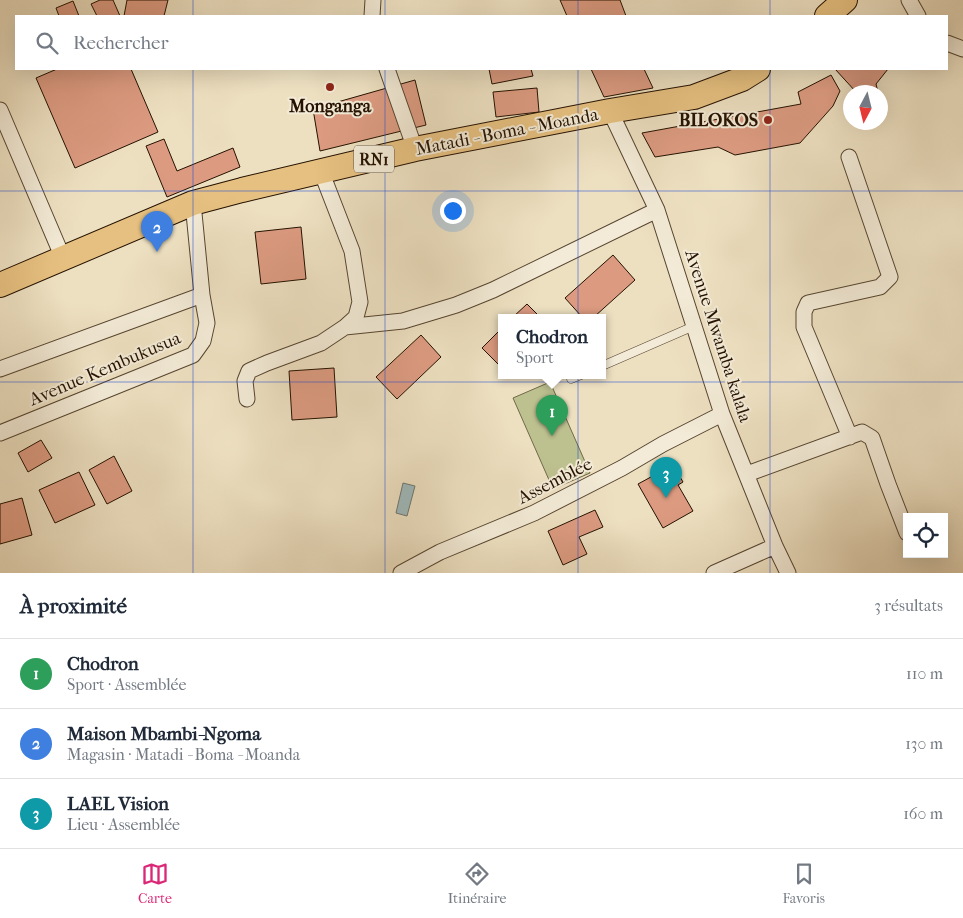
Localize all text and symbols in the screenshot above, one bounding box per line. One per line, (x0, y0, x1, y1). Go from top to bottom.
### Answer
search box (15, 15, 948, 70)
icon: search (33, 29, 61, 57)
text: Rechercher (73, 32, 169, 54)
marker: Monganga (324, 81, 336, 93)
north arrow (843, 85, 888, 130)
place label: Monganga (288, 96, 372, 117)
street label: Matadi - Boma - Moanda (414, 104, 601, 160)
place label: BILOKOS (679, 110, 758, 131)
marker: BILOKOS (762, 114, 774, 126)
road number: RN1 (354, 146, 394, 172)
your location (440, 198, 466, 224)
pin: 2 (141, 211, 173, 252)
street label: Avenue Mwamba kalala (680, 246, 756, 426)
popup (498, 314, 606, 379)
text: Chodron (516, 326, 588, 348)
street label: Avenue Kembukusua (25, 327, 185, 411)
text: Sport (516, 348, 554, 367)
pin: 1 (536, 395, 568, 436)
street label: Assemblée (513, 453, 596, 509)
pin: 3 (650, 457, 682, 498)
map controls (903, 513, 948, 558)
button: locate (903, 513, 948, 558)
text: À proximité (20, 594, 127, 618)
text: 3 résultats (874, 596, 943, 615)
text: Chodron (67, 653, 139, 675)
text: 1 (33, 664, 39, 683)
text: 110 m (906, 664, 943, 683)
text: Sport · Assemblée (67, 675, 186, 694)
text: Maison Mbambi-Ngoma (67, 723, 261, 745)
text: 2 (32, 734, 40, 753)
text: 130 m (905, 734, 943, 753)
text: Magasin · Matadi - Boma - Moanda (67, 745, 300, 764)
text: LAEL Vision (67, 793, 169, 815)
text: 3 (33, 804, 39, 823)
text: 160 m (903, 804, 943, 823)
text: Lieu · Assemblée (67, 815, 180, 834)
tab: Carte (138, 860, 172, 907)
tab: Itinéraire (448, 860, 506, 907)
tab: Favoris (782, 860, 825, 907)

